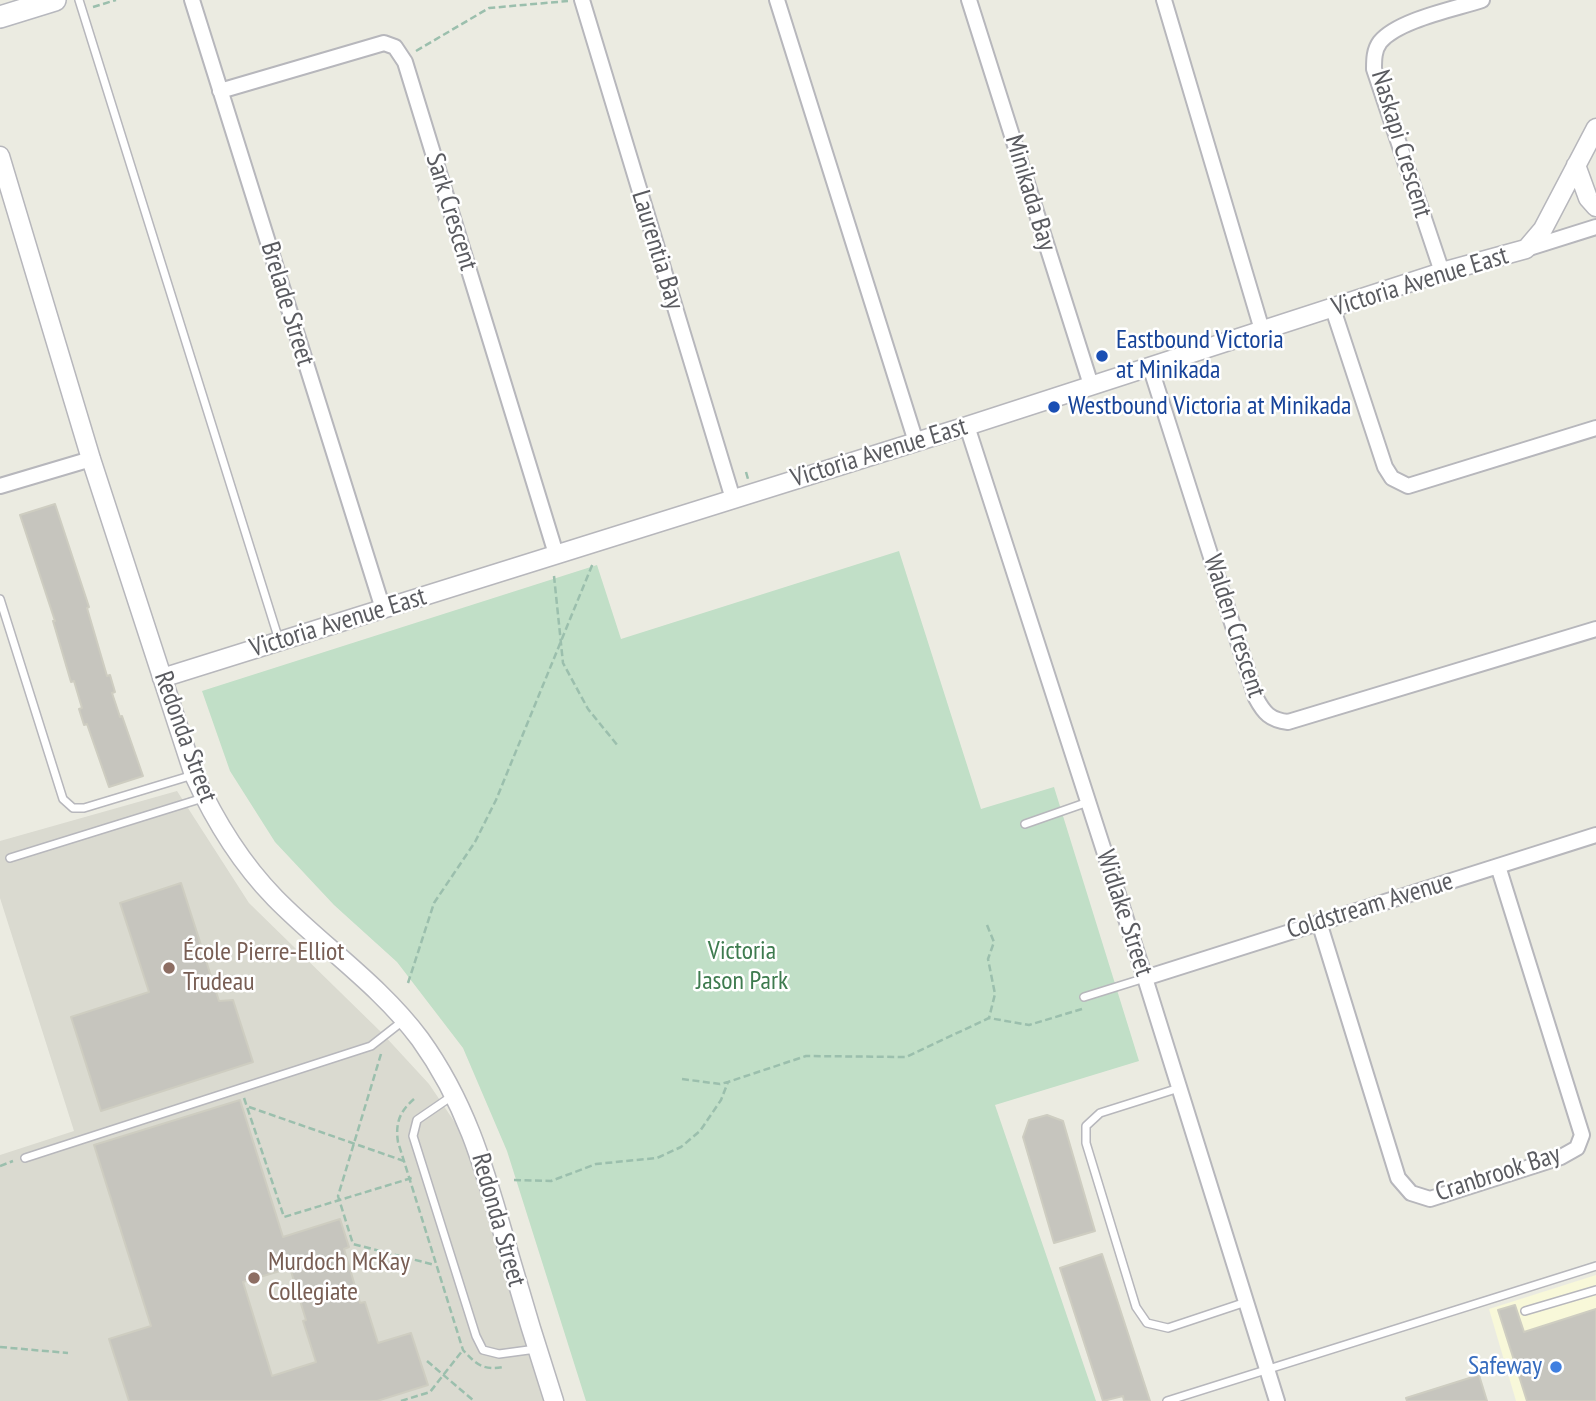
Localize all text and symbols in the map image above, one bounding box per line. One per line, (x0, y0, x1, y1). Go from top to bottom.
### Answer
street label: Naskapi Crescent (1364, 67, 1438, 221)
street label: Minikada Bay (998, 131, 1062, 255)
street label: Sark Crescent (418, 150, 484, 274)
street label: Laurentia Bay (624, 187, 690, 313)
street label: Brelade Street (253, 238, 321, 370)
street label: Victoria Avenue East (1328, 240, 1512, 324)
place label: Eastbound Victoria at Minikada (1116, 325, 1284, 386)
marker: Eastbound Victoria at Minikada (1094, 348, 1110, 364)
place label: Westbound Victoria at Minikada (1068, 391, 1351, 423)
marker: Westbound Victoria at Minikada (1046, 399, 1062, 415)
street label: Victoria Avenue East (787, 411, 971, 495)
street label: Walden Crescent (1196, 551, 1272, 701)
street label: Victoria Avenue East (246, 581, 430, 665)
street label: Redonda Street (147, 667, 223, 807)
street label: Widlake Street (1089, 846, 1159, 980)
street label: Coldstream Avenue (1283, 866, 1457, 946)
park label: Victoria Jason Park (696, 936, 788, 998)
place label: École Pierre-Elliot Trudeau (183, 937, 344, 998)
marker: École Pierre-Elliot Trudeau (161, 960, 177, 976)
street label: Cranbrook Bay (1432, 1139, 1564, 1209)
street label: Redonda Street (464, 1150, 532, 1290)
place label: Murdoch McKay Collegiate (268, 1247, 410, 1308)
marker: Murdoch McKay Collegiate (246, 1270, 262, 1286)
place label: Safeway (1468, 1351, 1542, 1383)
marker: Safeway (1548, 1359, 1564, 1375)

